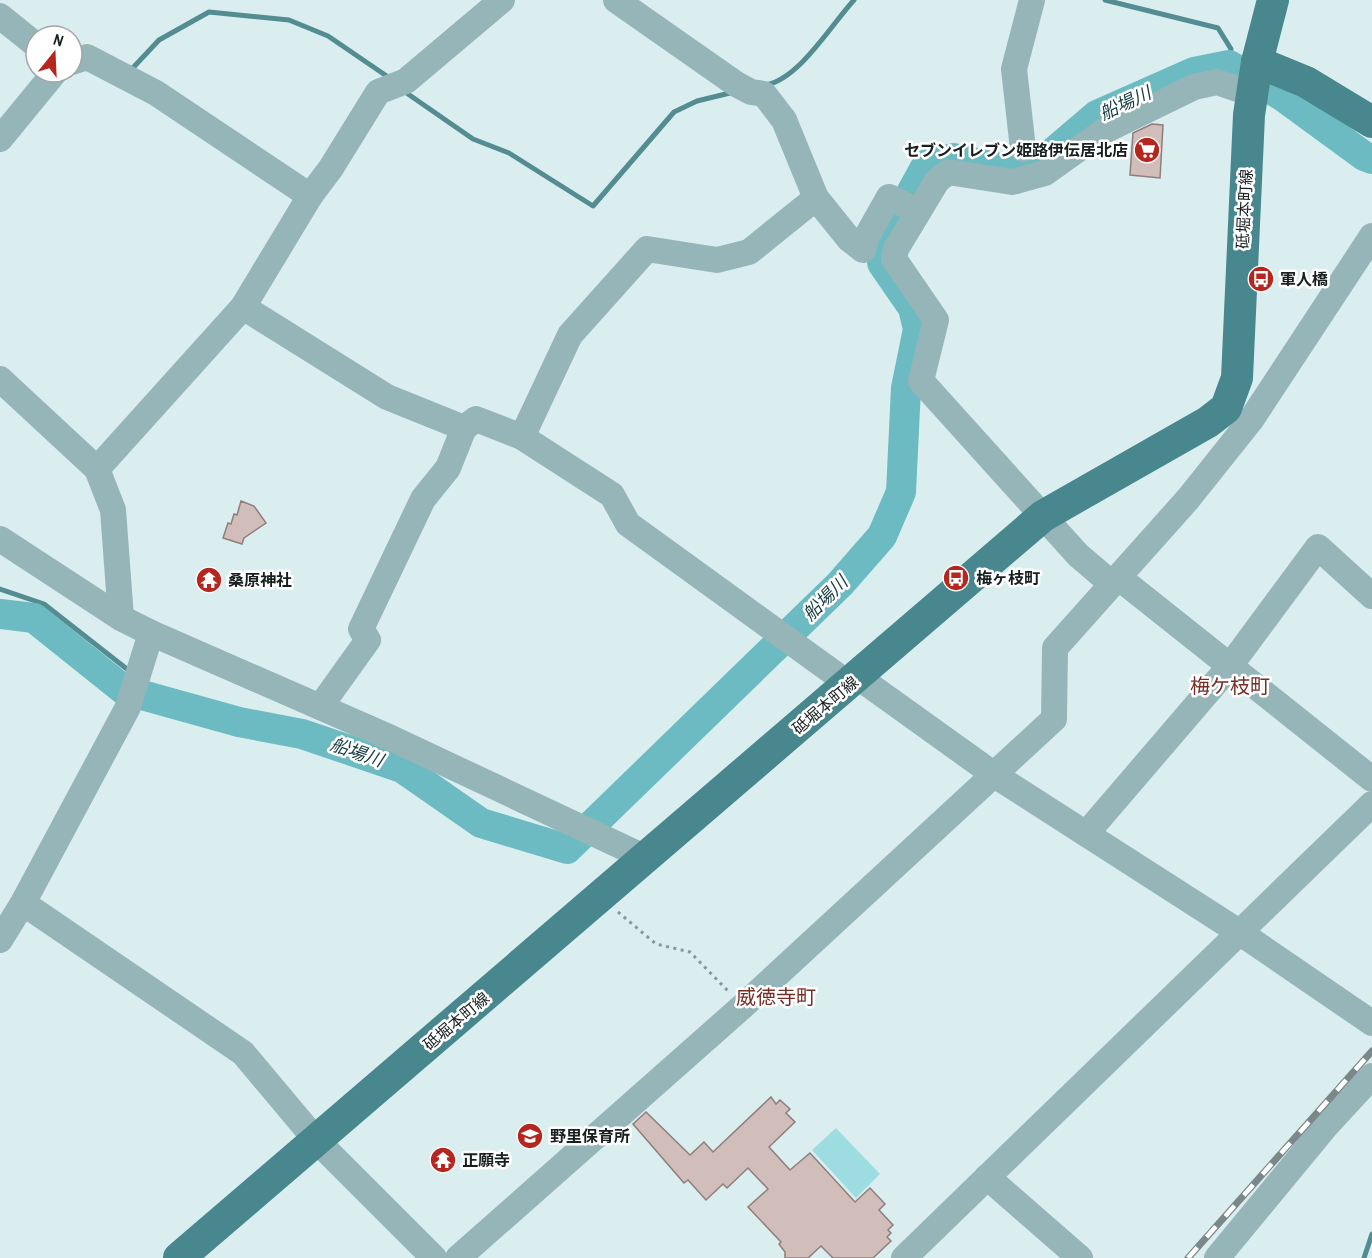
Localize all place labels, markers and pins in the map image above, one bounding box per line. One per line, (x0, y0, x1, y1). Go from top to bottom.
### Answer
supermarket icon: セブンイレブン姫路伊伝居北店 (1132, 135, 1162, 165)
place label: セブンイレブン姫路伊伝居北店 (904, 139, 1128, 161)
bus stop icon: 軍人橋 (1246, 264, 1276, 294)
place label: 軍人橋 (1280, 268, 1328, 290)
bus stop icon: 梅ヶ枝町 (941, 563, 971, 593)
temple icon: 桑原神社 (194, 565, 224, 595)
place label: 梅ヶ枝町 (976, 567, 1040, 589)
place label: 桑原神社 (228, 569, 292, 591)
school or university icon: 野里保育所 (515, 1121, 545, 1151)
place label: 野里保育所 (550, 1125, 630, 1147)
temple icon: 正願寺 (428, 1145, 458, 1175)
place label: 正願寺 (462, 1149, 510, 1171)

